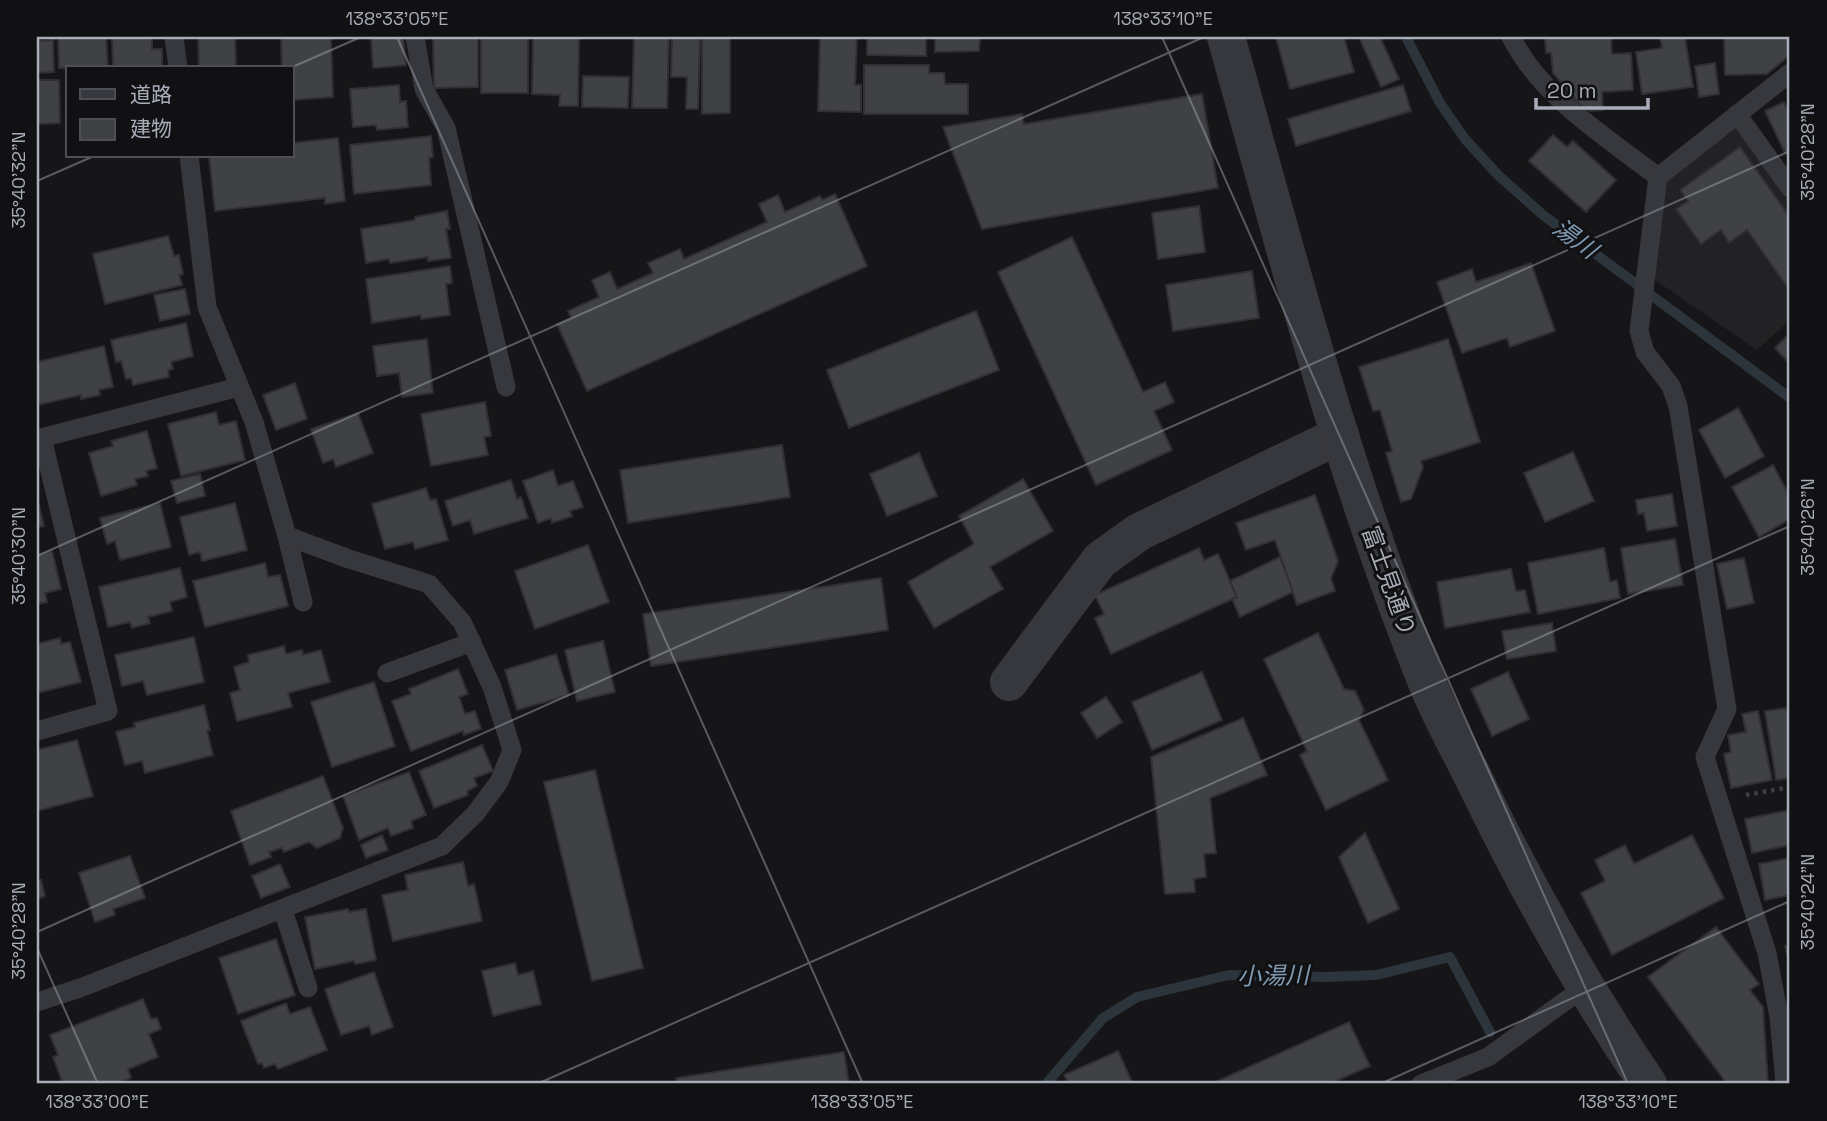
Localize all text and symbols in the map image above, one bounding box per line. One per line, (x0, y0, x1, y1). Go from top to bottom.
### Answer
text: 138°33'05"E (346, 7, 448, 30)
text: 138°33'10"E (1113, 7, 1213, 30)
legend (66, 66, 294, 158)
scale bar (1536, 66, 1648, 110)
text: 20 m (1547, 77, 1597, 104)
text: 道路 (130, 81, 172, 108)
text: 35°40'28"N (1796, 103, 1819, 201)
text: 建物 (130, 115, 172, 142)
text: 35°40'32"N (7, 131, 30, 229)
water label: 湯川 (1547, 212, 1606, 267)
text: 35°40'26"N (1796, 478, 1819, 576)
text: 35°40'30"N (7, 507, 30, 605)
street label: 富士見通り (1355, 522, 1423, 640)
text: 35°40'24"N (1796, 854, 1819, 950)
text: 35°40'28"N (7, 882, 30, 980)
water label: 小湯川 (1237, 959, 1312, 992)
text: 138°33'00"E (45, 1090, 149, 1113)
text: 138°33'05"E (811, 1090, 913, 1113)
text: 138°33'10"E (1578, 1090, 1678, 1113)

